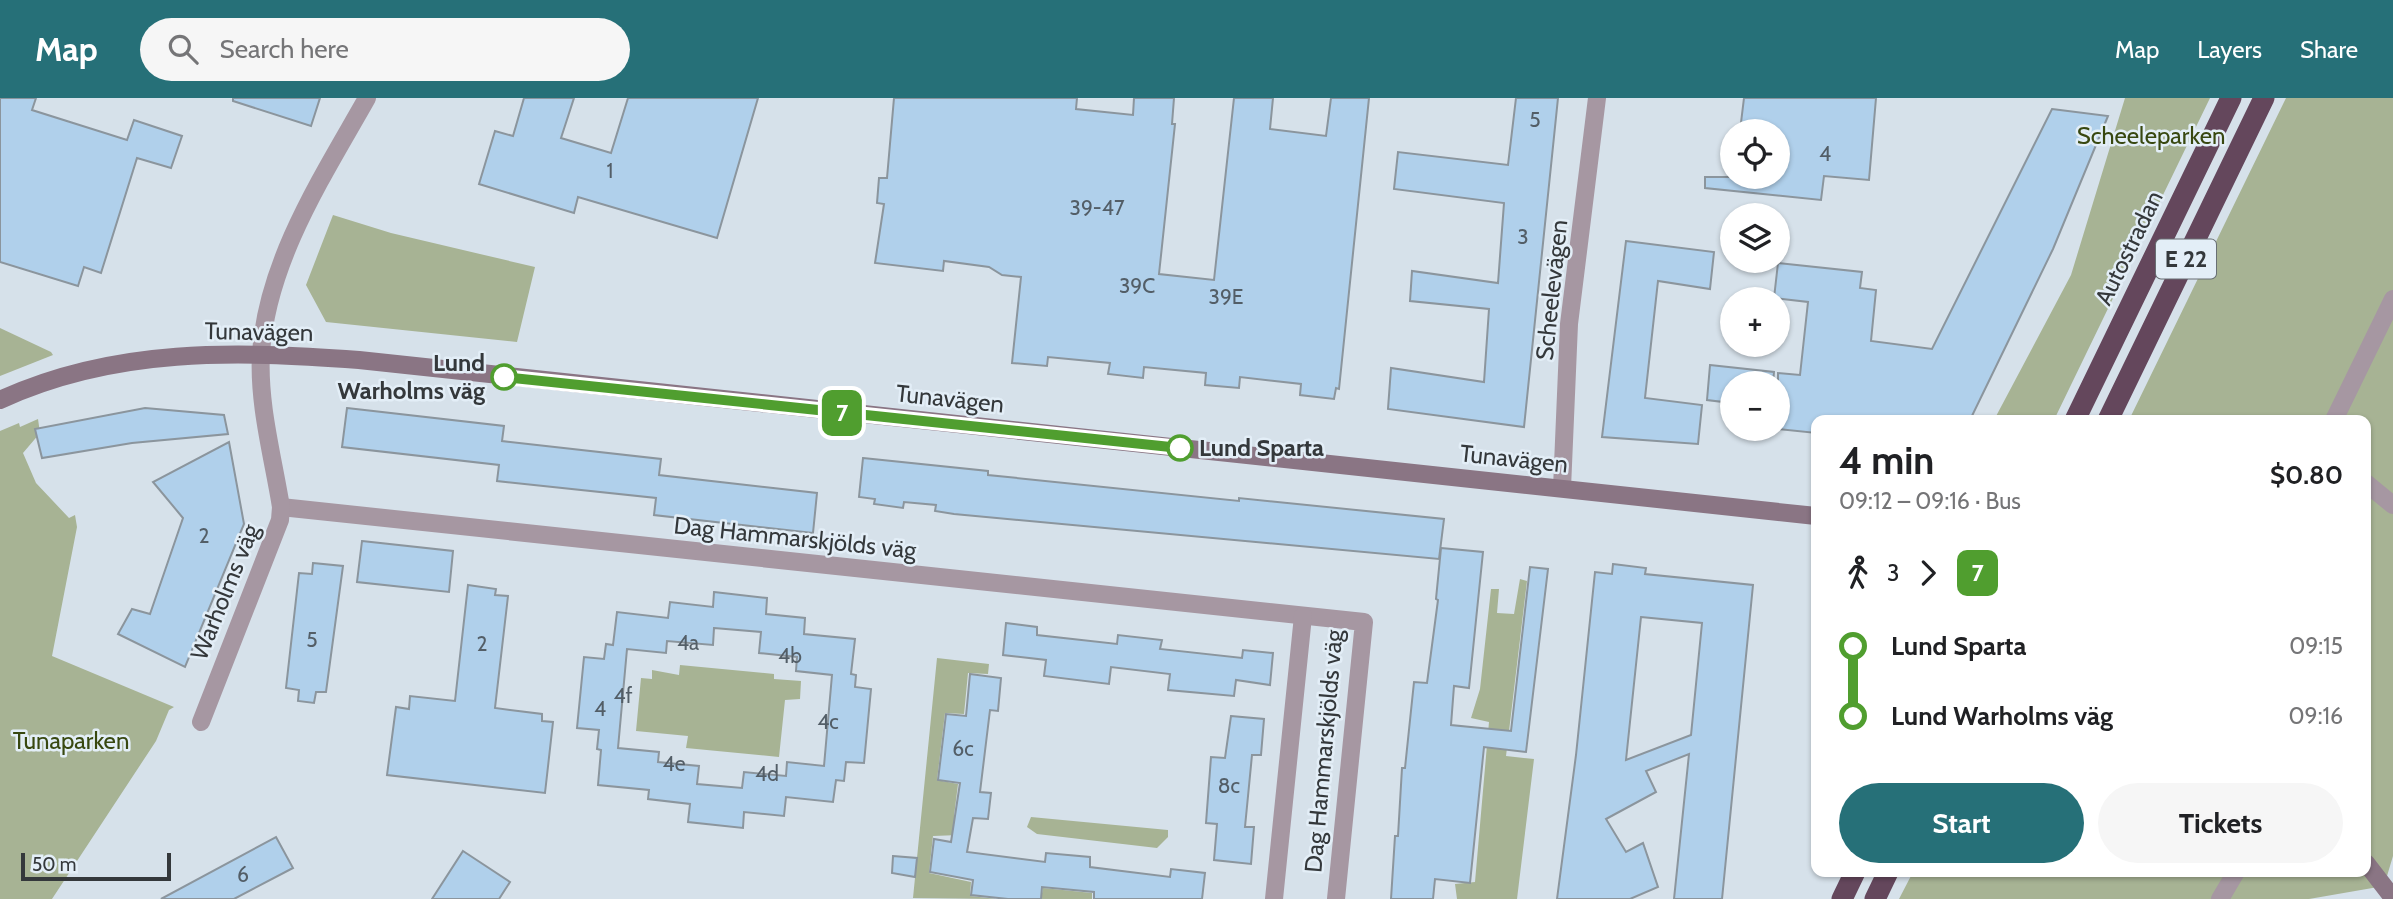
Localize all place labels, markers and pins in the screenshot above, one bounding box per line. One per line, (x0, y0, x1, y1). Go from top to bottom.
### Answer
place label: Lund Warholms väg (337, 348, 485, 405)
marker: Lund Warholms väg (491, 364, 517, 390)
place label: Lund Sparta (1199, 433, 1324, 462)
marker: Lund Sparta (1167, 435, 1193, 461)

